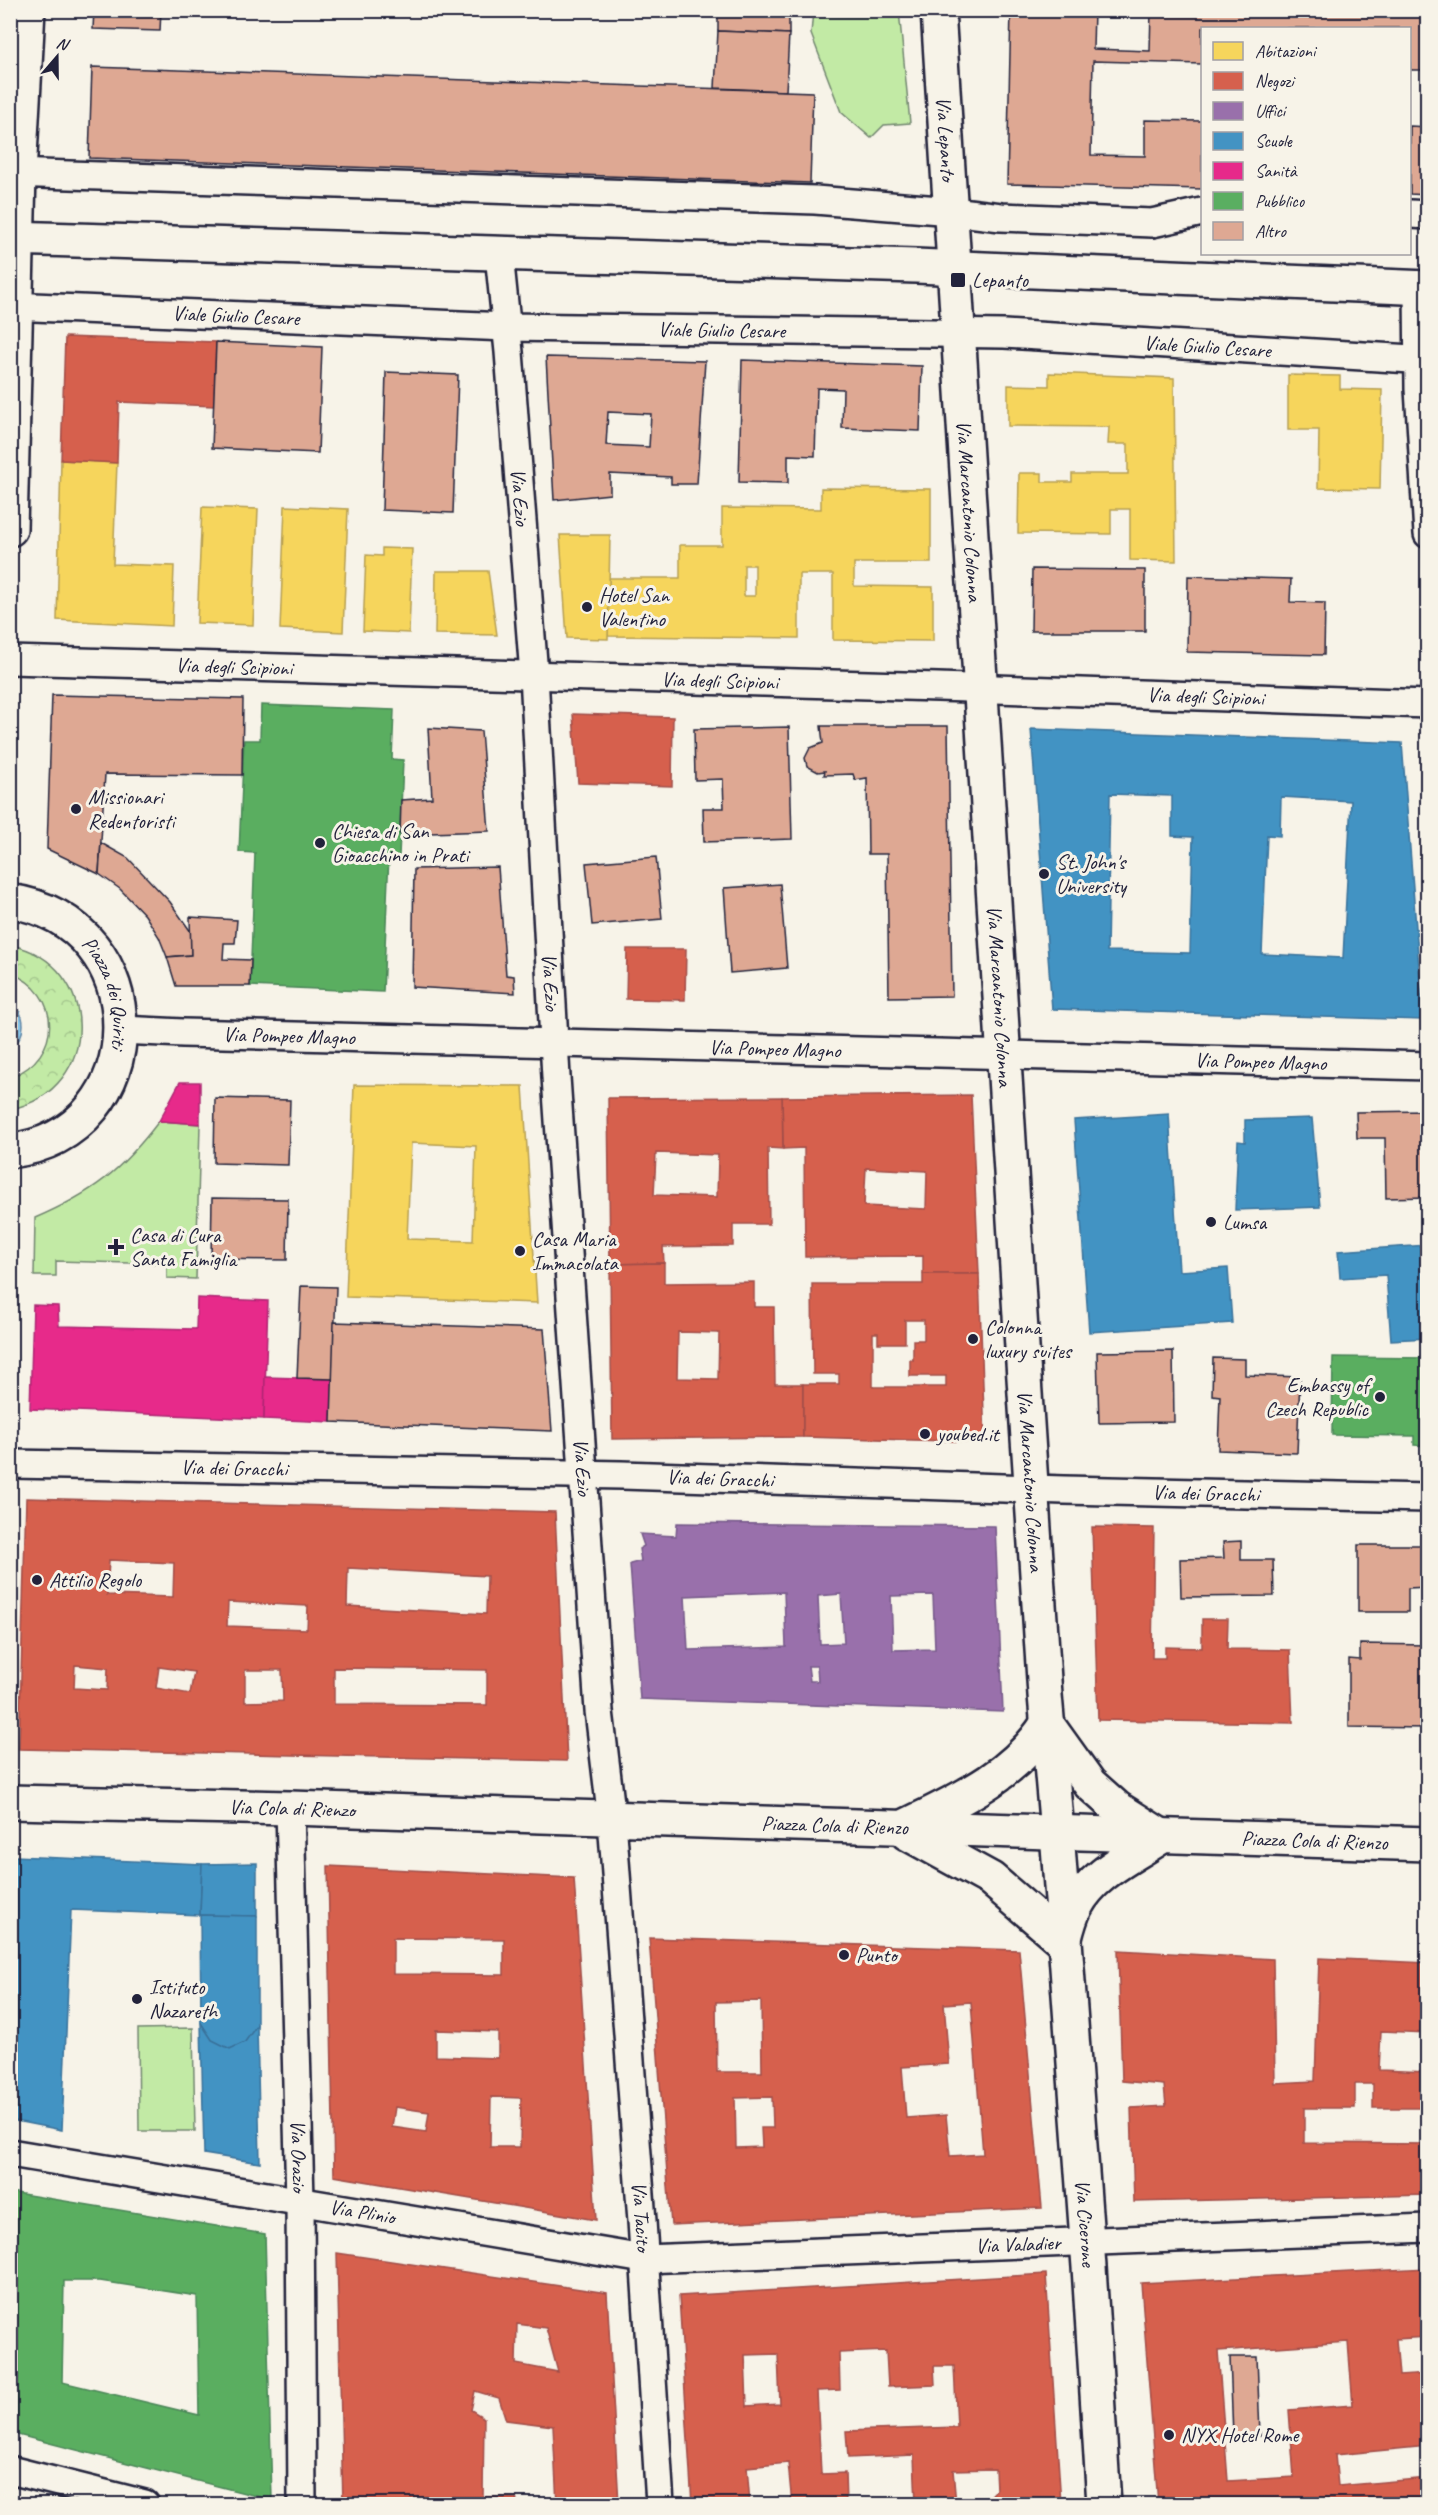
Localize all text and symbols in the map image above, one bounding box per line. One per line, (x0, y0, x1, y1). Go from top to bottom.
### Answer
north arrow (27, 27, 87, 87)
legend (1201, 27, 1411, 255)
text: N (54, 33, 73, 56)
text: Abitazioni (1255, 40, 1318, 62)
text: Negozi (1255, 70, 1296, 92)
street label: Via Lepanto (930, 96, 962, 184)
text: Uffici (1255, 100, 1288, 122)
text: Scuole (1255, 130, 1293, 152)
text: Sanità (1255, 160, 1298, 182)
text: Pubblico (1255, 190, 1306, 212)
text: Altro (1255, 220, 1288, 242)
place label: Lepanto (972, 267, 1030, 293)
marker: Lepanto (949, 271, 967, 289)
street label: Viale Giulio Cesare (172, 300, 302, 331)
street label: Viale Giulio Cesare (658, 316, 788, 344)
street label: Viale Giulio Cesare (1143, 330, 1274, 363)
street label: Via Marcantonio Colonna (951, 419, 988, 604)
street label: Via Ezio (505, 468, 536, 528)
place label: Hotel San Valentino (599, 582, 670, 632)
marker: Hotel San Valentino (580, 600, 594, 614)
street label: Via degli Scipioni (175, 652, 296, 681)
street label: Via degli Scipioni (661, 666, 782, 695)
street label: Via degli Scipioni (1147, 681, 1267, 711)
place label: Missionari Redentoristi (88, 784, 177, 834)
marker: Missionari Redentoristi (69, 802, 83, 816)
place label: Chiesa di San Gioacchino in Prati (332, 818, 472, 868)
marker: Chiesa di San Gioacchino in Prati (313, 836, 327, 850)
place label: St. John's University (1056, 849, 1128, 899)
marker: St. John's University (1037, 867, 1051, 881)
street label: Via Marcantonio Colonna (981, 905, 1019, 1089)
street label: Piazza dei Quiriti (76, 931, 133, 1054)
street label: Via Ezio (536, 953, 565, 1013)
street label: Via Pompeo Magno (223, 1021, 357, 1051)
street label: Via Pompeo Magno (708, 1034, 843, 1063)
street label: Via Pompeo Magno (1194, 1047, 1328, 1076)
place label: Lumsa (1223, 1209, 1268, 1235)
marker: Lumsa (1204, 1215, 1218, 1229)
place label: Casa di Cura Santa Famiglia (130, 1222, 238, 1272)
place label: Casa Maria Immacolata (532, 1226, 620, 1276)
marker: Casa di Cura Santa Famiglia (107, 1238, 125, 1256)
marker: Casa Maria Immacolata (513, 1244, 527, 1258)
place label: Colonna luxury suites (985, 1314, 1073, 1364)
marker: Colonna luxury suites (966, 1332, 980, 1346)
place label: Embassy of Czech Republic (1265, 1372, 1373, 1422)
street label: Via Marcantonio Colonna (1012, 1390, 1050, 1574)
marker: Embassy of Czech Republic (1373, 1390, 1387, 1404)
place label: youbed.it (935, 1421, 1001, 1447)
marker: youbed.it (918, 1427, 932, 1441)
street label: Via Ezio (568, 1438, 598, 1498)
street label: Via dei Gracchi (180, 1454, 291, 1482)
street label: Via dei Gracchi (666, 1464, 777, 1493)
street label: Via dei Gracchi (1152, 1479, 1262, 1507)
place label: Attilio Regolo (49, 1567, 143, 1593)
marker: Attilio Regolo (30, 1573, 44, 1587)
street label: Via Cola di Rienzo (229, 1794, 358, 1823)
street label: Piazza Cola di Rienzo (761, 1810, 910, 1841)
street label: Piazza Cola di Rienzo (1241, 1825, 1390, 1856)
place label: Punto (856, 1942, 899, 1968)
marker: Punto (837, 1948, 851, 1962)
place label: Istituto Nazareth (149, 1974, 218, 2024)
marker: Istituto Nazareth (130, 1992, 144, 2006)
street label: Via Orazio (285, 2119, 313, 2195)
street label: Via Cicerone (1070, 2178, 1102, 2269)
street label: Via Tacito (626, 2181, 657, 2255)
street label: Via Plinio (327, 2194, 399, 2231)
street label: Via Valadier (975, 2229, 1062, 2259)
place label: NYX Hotel Rome (1181, 2422, 1301, 2448)
marker: NYX Hotel Rome (1162, 2428, 1176, 2442)

